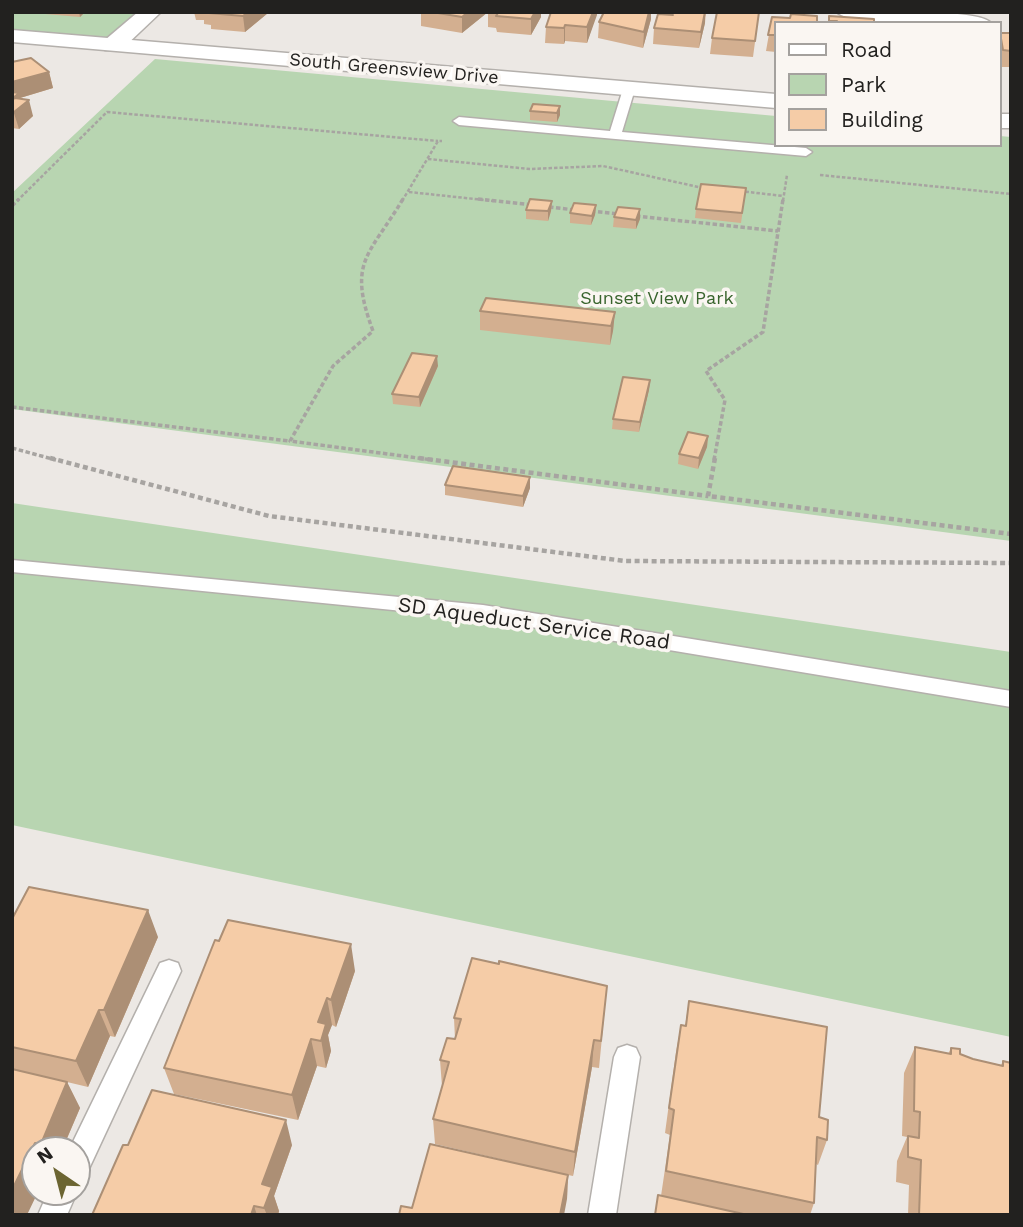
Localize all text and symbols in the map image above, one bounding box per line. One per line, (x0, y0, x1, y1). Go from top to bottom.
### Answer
legend (774, 21, 1002, 147)
text: Road (841, 37, 892, 62)
street label: South Greensview Drive (289, 49, 499, 89)
text: Park (841, 72, 886, 97)
text: Building (841, 107, 923, 132)
park label: Sunset View Park (580, 288, 734, 310)
street label: SD Aqueduct Service Road (396, 592, 672, 656)
north arrow (21, 1136, 91, 1206)
text: N (32, 1142, 57, 1168)

